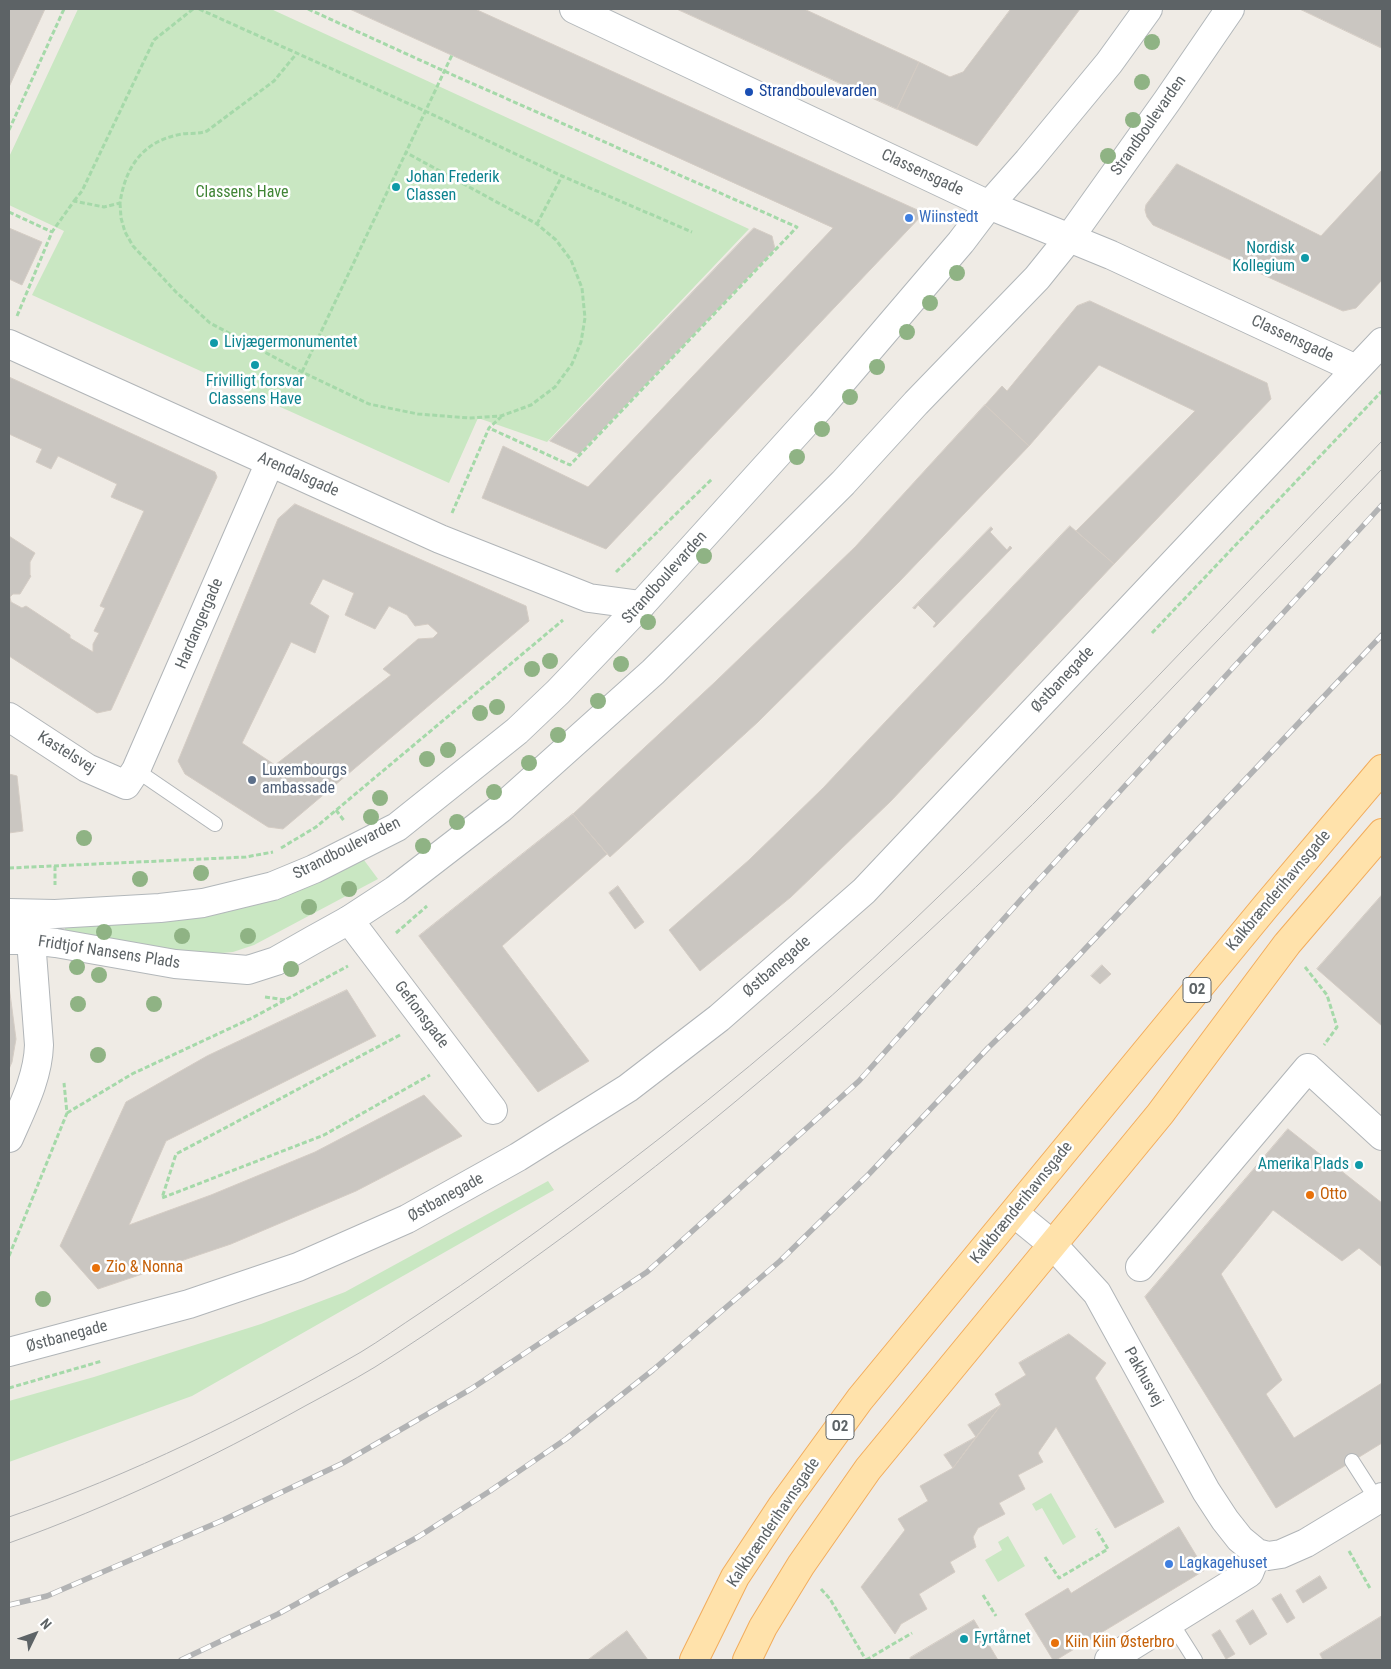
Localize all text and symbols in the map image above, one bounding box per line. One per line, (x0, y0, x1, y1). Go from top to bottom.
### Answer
street label: Strandboulevarden (1107, 72, 1191, 180)
place label: Strandboulevarden (759, 82, 877, 102)
marker: Strandboulevarden (743, 86, 755, 98)
street label: Classensgade (878, 146, 966, 200)
place label: Johan Frederik Classen (406, 168, 499, 206)
marker: Johan Frederik Classen (390, 181, 402, 193)
park label: Classens Have (196, 183, 288, 203)
place label: Wiinstedt (919, 208, 978, 228)
marker: Wiinstedt (903, 212, 915, 224)
place label: Nordisk Kollegium (1232, 239, 1295, 277)
marker: Nordisk Kollegium (1299, 252, 1311, 264)
street label: Classensgade (1248, 312, 1336, 366)
place label: Livjægermonumentet (224, 333, 357, 353)
marker: Livjægermonumentet (208, 337, 220, 349)
marker: Frivilligt forsvar Classens Have (249, 359, 261, 371)
place label: Frivilligt forsvar Classens Have (206, 372, 304, 410)
street label: Arendalsgade (254, 449, 342, 501)
street label: Strandboulevarden (618, 528, 712, 628)
street label: Hardangergade (172, 576, 228, 672)
street label: Østbanegade (1028, 643, 1098, 717)
street label: Kastelsvej (33, 728, 99, 778)
place label: Luxembourgs ambassade (262, 761, 347, 799)
marker: Luxembourgs ambassade (246, 774, 258, 786)
street label: Strandboulevarden (290, 814, 404, 884)
street label: Kalkbrænderihavnsgade (1223, 827, 1335, 955)
street label: Fridtjof Nansens Plads (37, 932, 181, 974)
street label: Østbanegade (739, 932, 815, 1002)
street label: Gefionsgade (390, 978, 452, 1052)
road number: O2 (1183, 978, 1211, 1002)
street label: Kalkbrænderihavnsgade (967, 1138, 1077, 1268)
place label: Amerika Plads (1258, 1155, 1349, 1175)
marker: Amerika Plads (1353, 1159, 1365, 1171)
street label: Østbanegade (405, 1169, 487, 1227)
place label: Otto (1320, 1185, 1347, 1205)
marker: Otto (1304, 1189, 1316, 1201)
place label: Zio & Nonna (106, 1258, 183, 1278)
marker: Zio & Nonna (90, 1262, 102, 1274)
street label: Østbanegade (24, 1317, 110, 1357)
street label: Pakhusvej (1119, 1344, 1167, 1410)
road number: O2 (826, 1414, 854, 1440)
street label: Kalkbrænderihavnsgade (724, 1455, 824, 1591)
place label: Lagkagehuset (1179, 1554, 1267, 1574)
marker: Lagkagehuset (1163, 1558, 1175, 1570)
north arrow (10, 1609, 60, 1659)
text: N (37, 1615, 55, 1632)
place label: Fyrtårnet (974, 1629, 1031, 1649)
marker: Fyrtårnet (958, 1633, 970, 1645)
place label: Kiin Kiin Østerbro (1065, 1633, 1175, 1653)
marker: Kiin Kiin Østerbro (1049, 1637, 1061, 1649)

